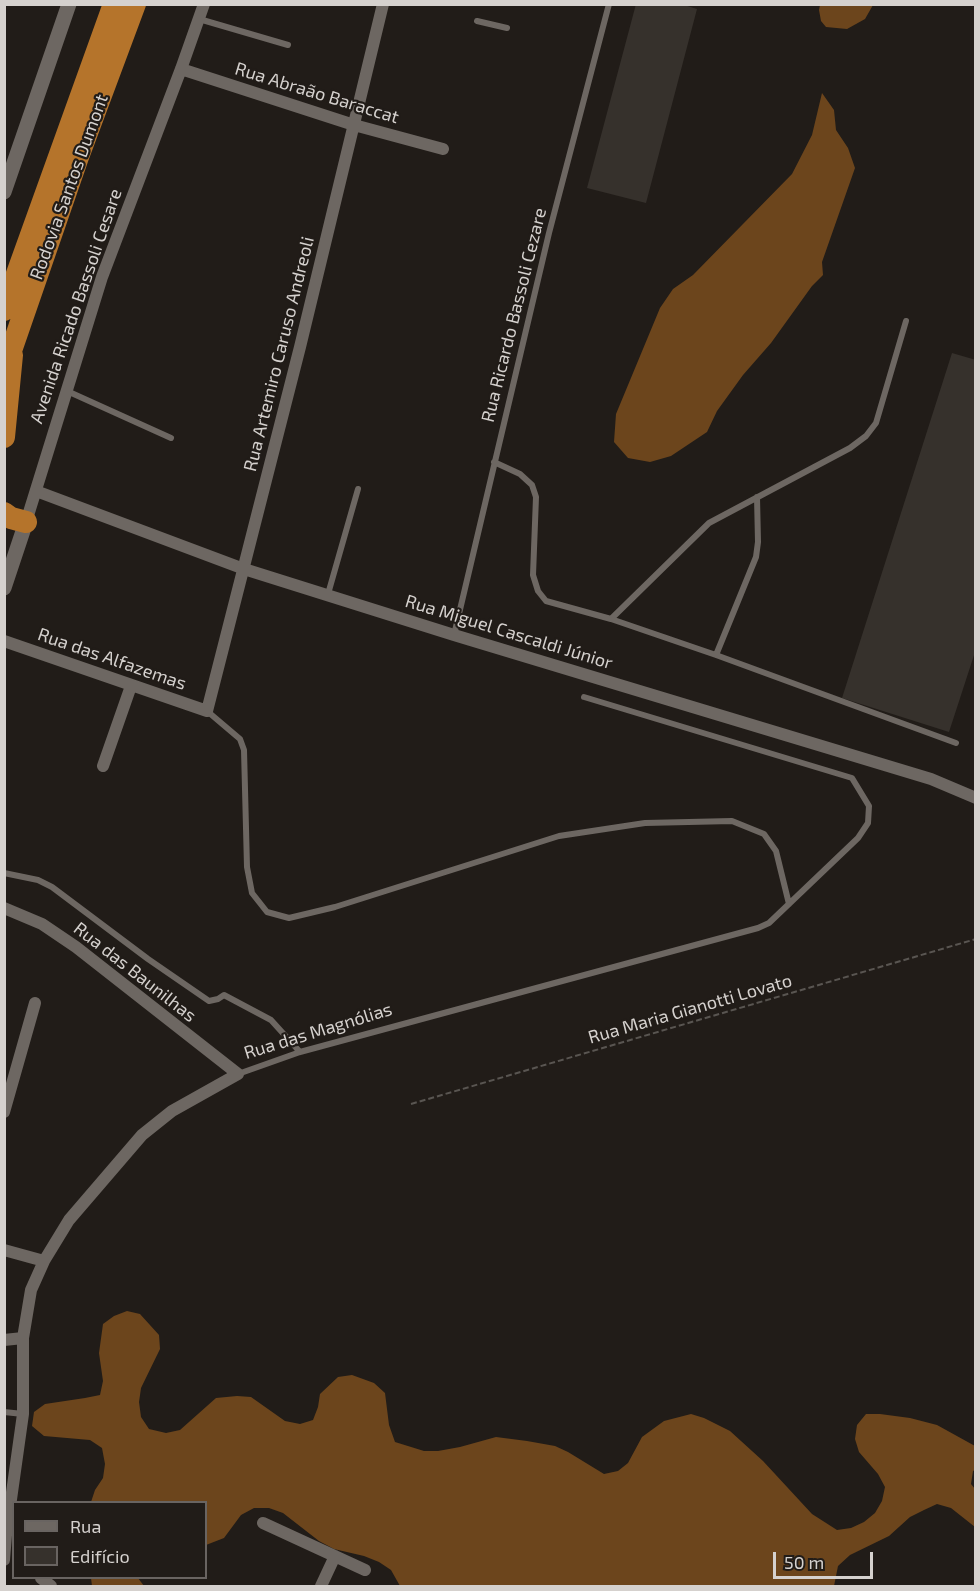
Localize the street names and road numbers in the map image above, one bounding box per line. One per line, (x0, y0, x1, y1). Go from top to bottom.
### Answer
street label: Rua Abraão Baraccat (232, 58, 402, 128)
street label: Rodovia Santos Dumont (25, 91, 113, 283)
street label: Avenida Ricado Bassoli Cesare (26, 186, 126, 426)
street label: Rua Ricardo Bassoli Cezare (477, 206, 551, 424)
street label: Rua Artemiro Caruso Andreoli (239, 234, 319, 474)
street label: Rua Miguel Cascaldi Júnior (403, 590, 615, 674)
street label: Rua das Alfazemas (35, 623, 189, 695)
street label: Rua das Baunilhas (69, 917, 201, 1027)
street label: Rua Maria Gianotti Lovato (586, 970, 794, 1048)
street label: Rua das Magnólias (241, 998, 395, 1064)

